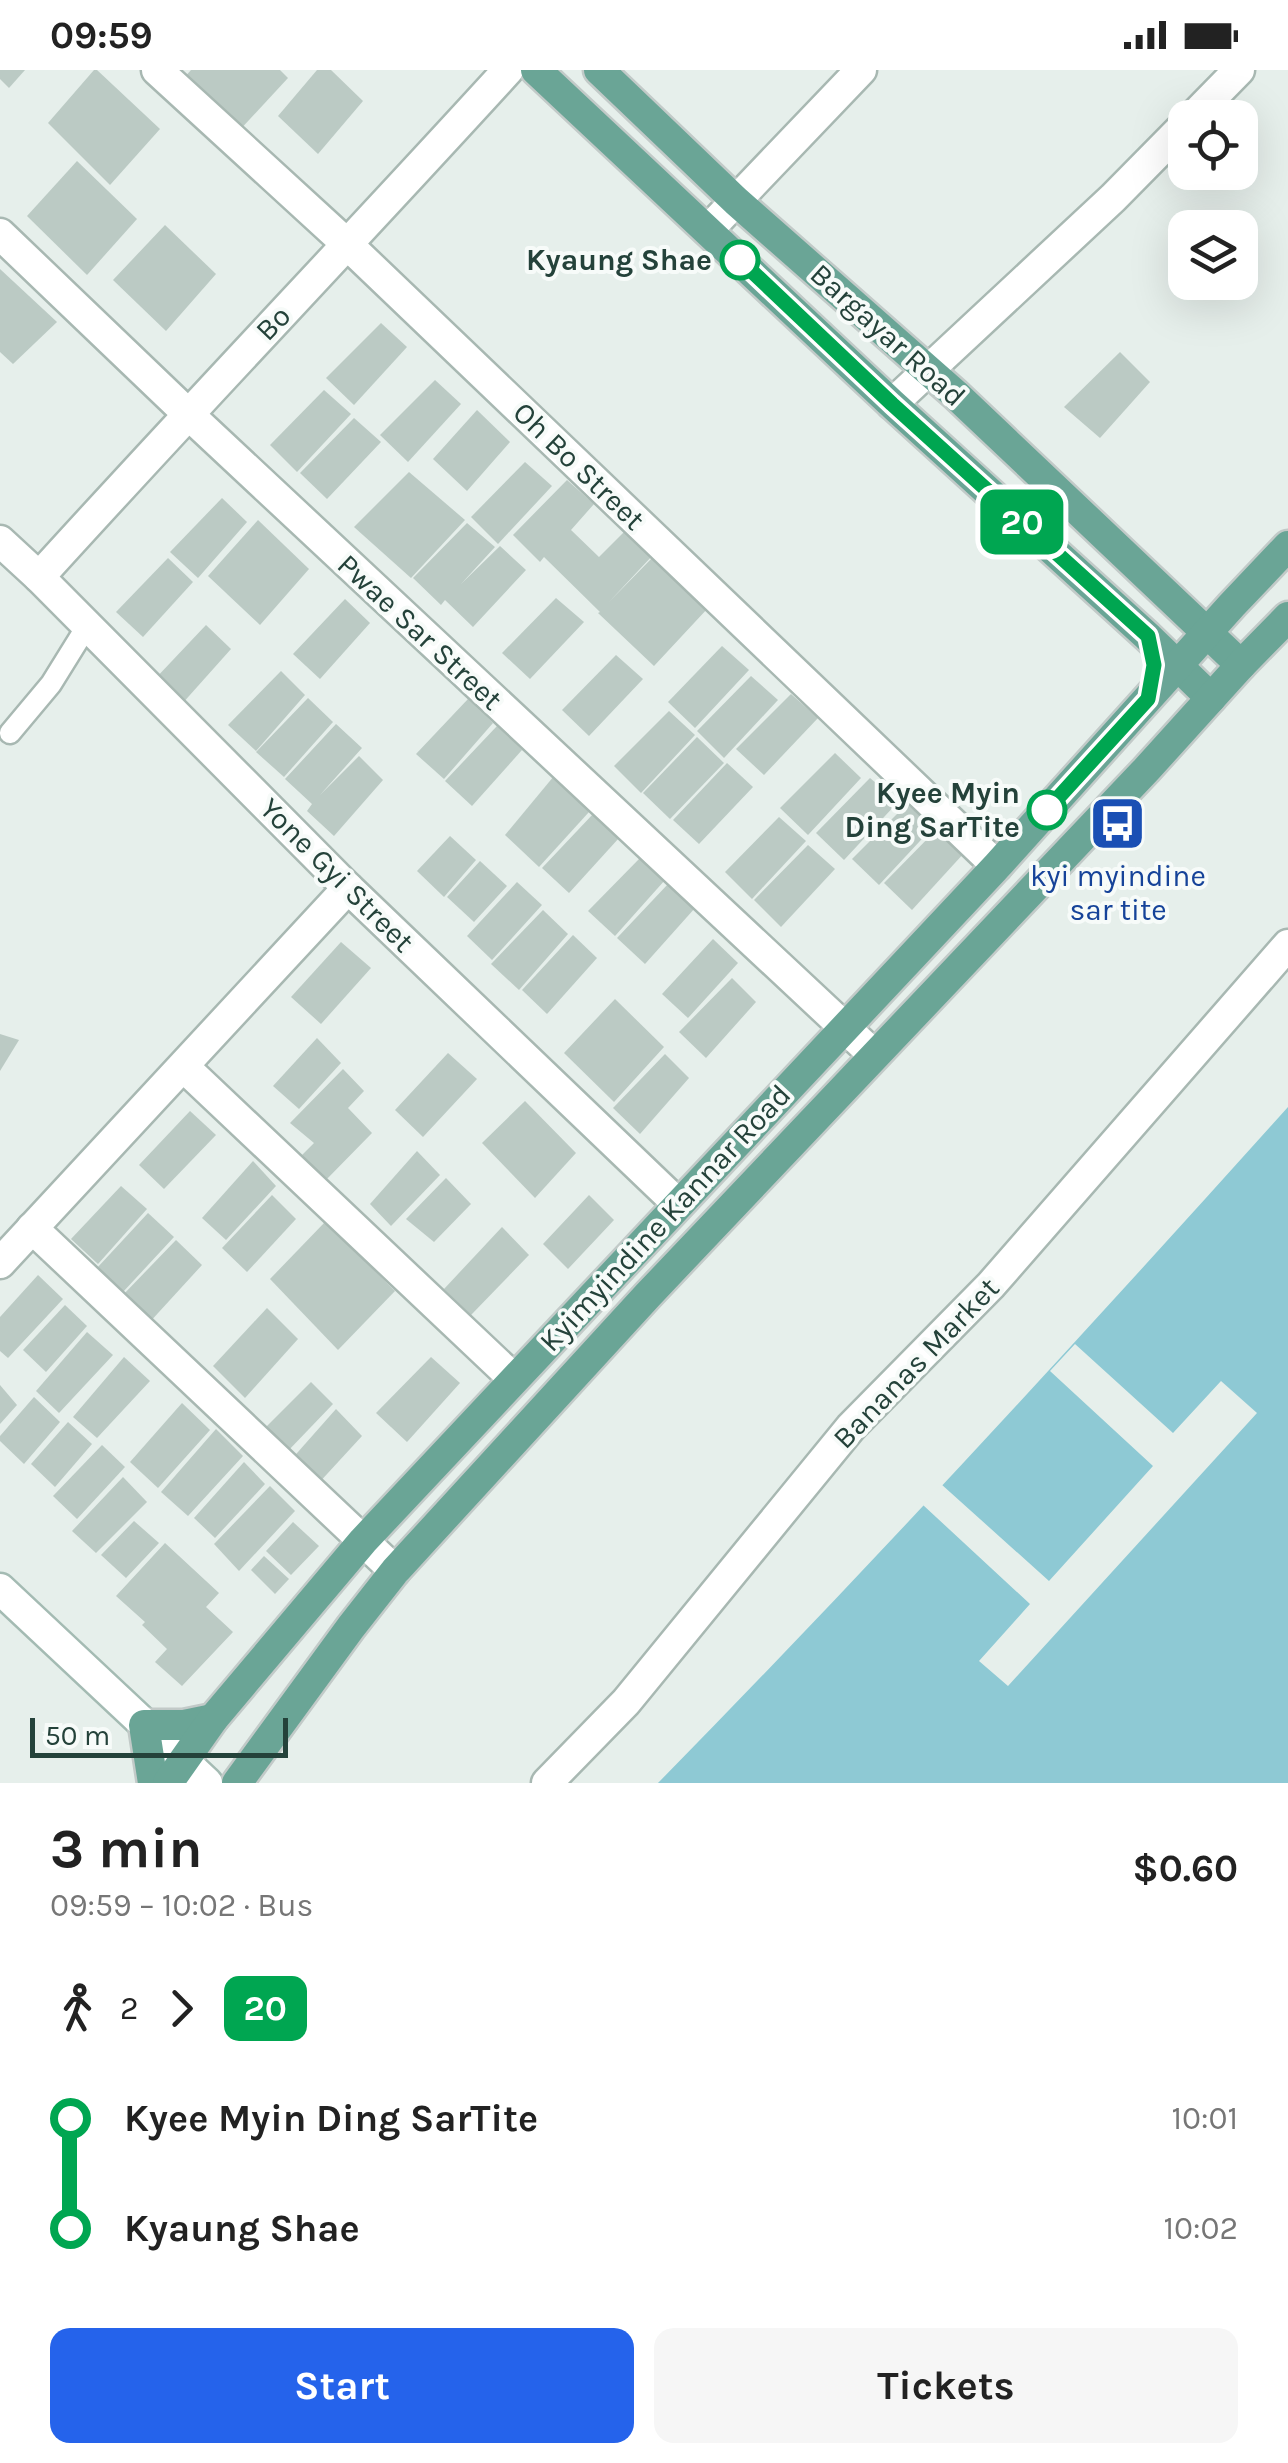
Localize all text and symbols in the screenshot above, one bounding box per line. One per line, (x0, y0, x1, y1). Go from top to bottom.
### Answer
text: 09:59 (50, 13, 153, 58)
map controls (1168, 100, 1258, 300)
button: locate (1168, 100, 1258, 190)
button: layers (1168, 210, 1258, 300)
marker: Kyaung Shae (721, 241, 759, 279)
place label: Kyaung Shae (526, 242, 712, 278)
street label: Bargayar Road (803, 256, 973, 414)
street label: Bo (248, 298, 298, 348)
street label: Oh Bo Street (506, 394, 652, 538)
line badge: 20 (977, 490, 1067, 554)
text: 20 (1000, 502, 1044, 543)
street label: Pwae Sar Street (330, 546, 510, 718)
place label: Kyee Myin Ding SarTite (845, 775, 1020, 845)
street label: Yone Gyi Street (252, 790, 422, 960)
marker: Kyee Myin Ding SarTite (1028, 791, 1066, 829)
bus stop icon: kyi myindine sar tite (1088, 794, 1148, 854)
place label: kyi myindine sar tite (1030, 858, 1206, 928)
street label: Kyimyindine Kannar Road (532, 1077, 798, 1359)
street label: Bananas Market (825, 1270, 1007, 1456)
scale bar (30, 1713, 288, 1758)
text: 50 m (45, 1719, 110, 1752)
text: 3 min (50, 1817, 203, 1881)
text: $0.60 (1133, 1846, 1238, 1891)
text: 09:59 – 10:02 · Bus (50, 1887, 313, 1924)
icon: walk (50, 1981, 105, 2036)
icon: forward (154, 1981, 209, 2036)
text: 20 (244, 1988, 287, 2029)
text: 2 (120, 1990, 139, 2027)
text: Kyee Myin Ding SarTite (124, 2096, 538, 2141)
text: 10:01 (1171, 2100, 1238, 2137)
text: Kyaung Shae (124, 2206, 360, 2251)
text: 10:02 (1164, 2210, 1238, 2247)
button: Start (50, 2328, 634, 2443)
button: Tickets (654, 2328, 1238, 2443)

